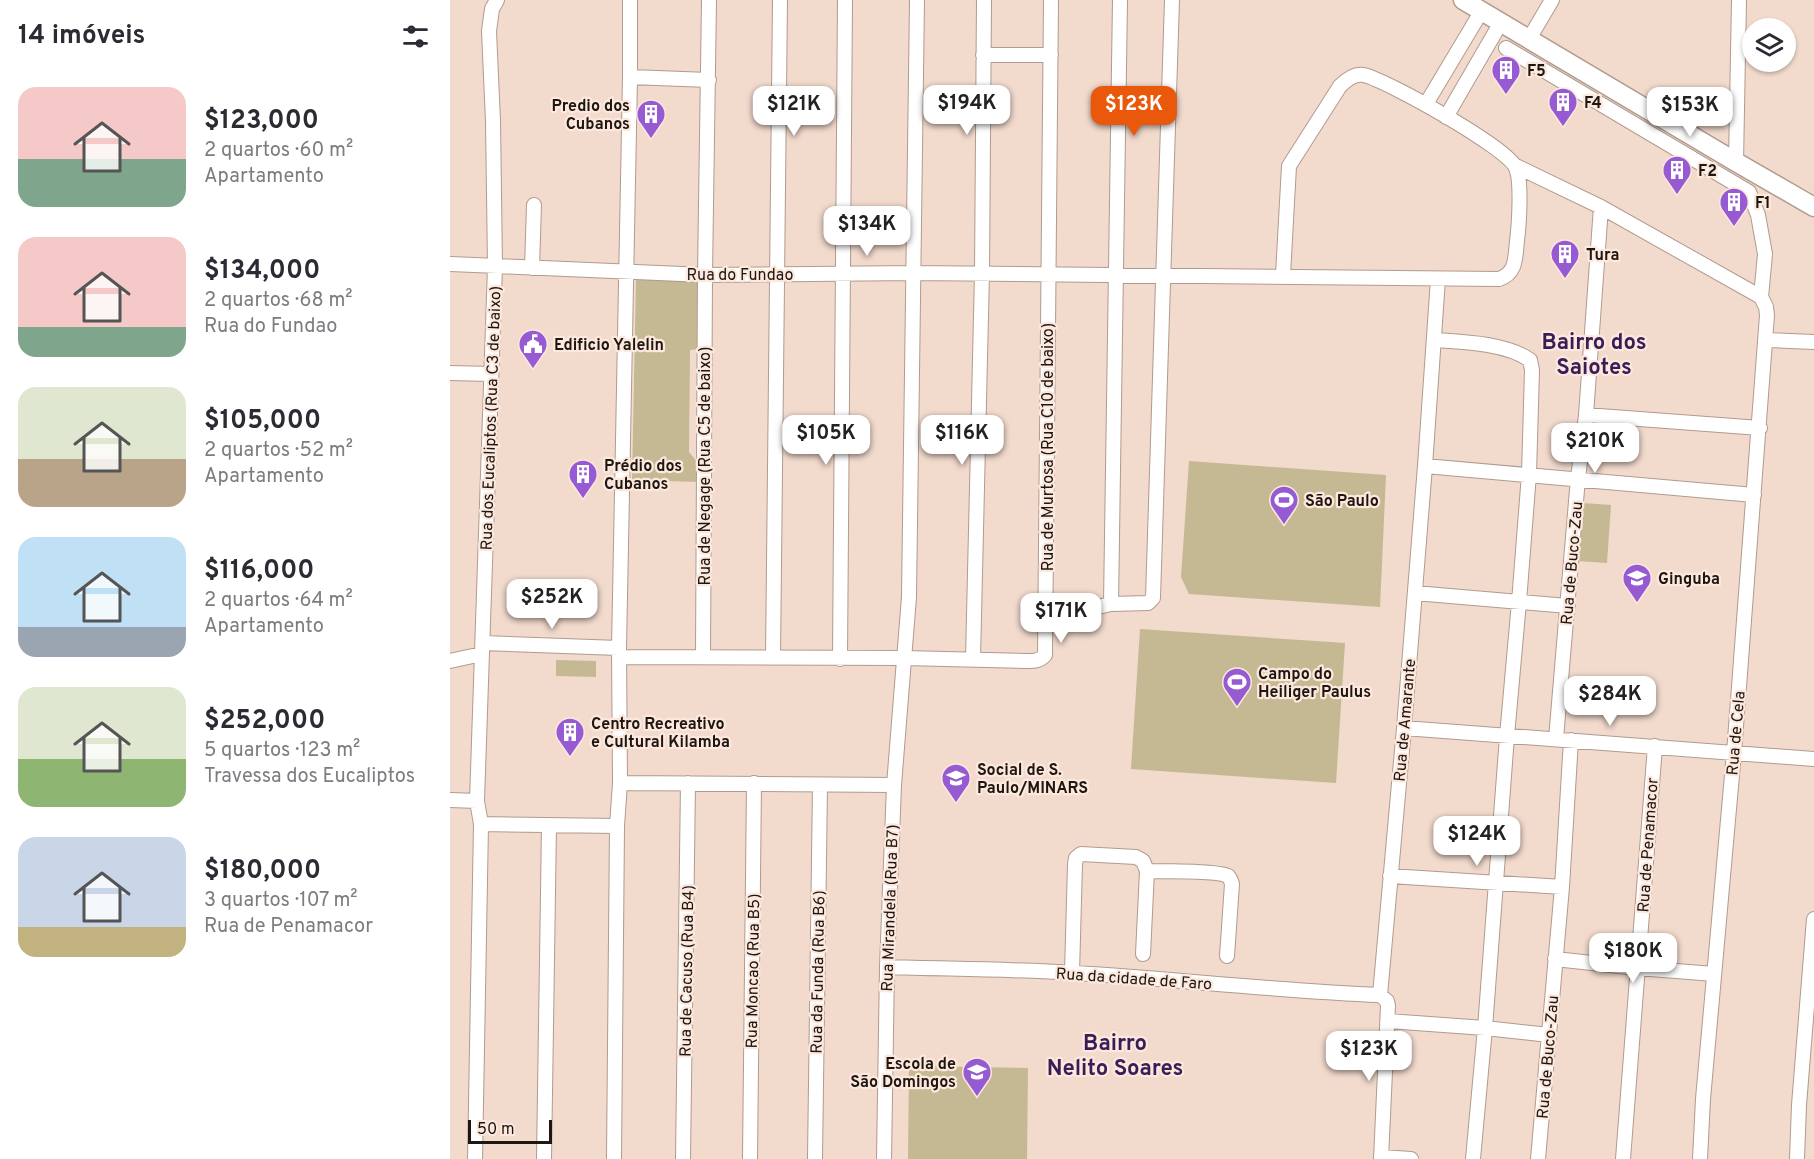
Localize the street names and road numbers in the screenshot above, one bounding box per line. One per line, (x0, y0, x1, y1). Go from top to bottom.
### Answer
street label: Rua do Fundao (687, 266, 793, 286)
street label: Rua dos Eucaliptos (Rua C3 de baixo) (477, 285, 507, 551)
street label: Rua de Murtosa (Rua C10 de baixo) (1039, 323, 1059, 571)
street label: Rua de Negage (Rua C5 de baixo) (696, 347, 716, 585)
street label: Rua de Buco-Zau (1558, 501, 1588, 626)
street label: Rua de Amarante (1391, 658, 1421, 782)
street label: Rua de Cela (1723, 690, 1751, 776)
street label: Rua de Penamacor (1634, 777, 1664, 913)
street label: Rua Mirandela (Rua B7) (878, 824, 904, 992)
street label: Rua de Cacuso (Rua B4) (676, 885, 699, 1057)
street label: Rua da Funda (Rua B6) (808, 890, 830, 1054)
street label: Rua Moncao (Rua B5) (743, 893, 765, 1049)
street label: Rua da cidade de Faro (1055, 965, 1213, 995)
street label: Rua de Buco-Zau (1534, 995, 1564, 1120)

